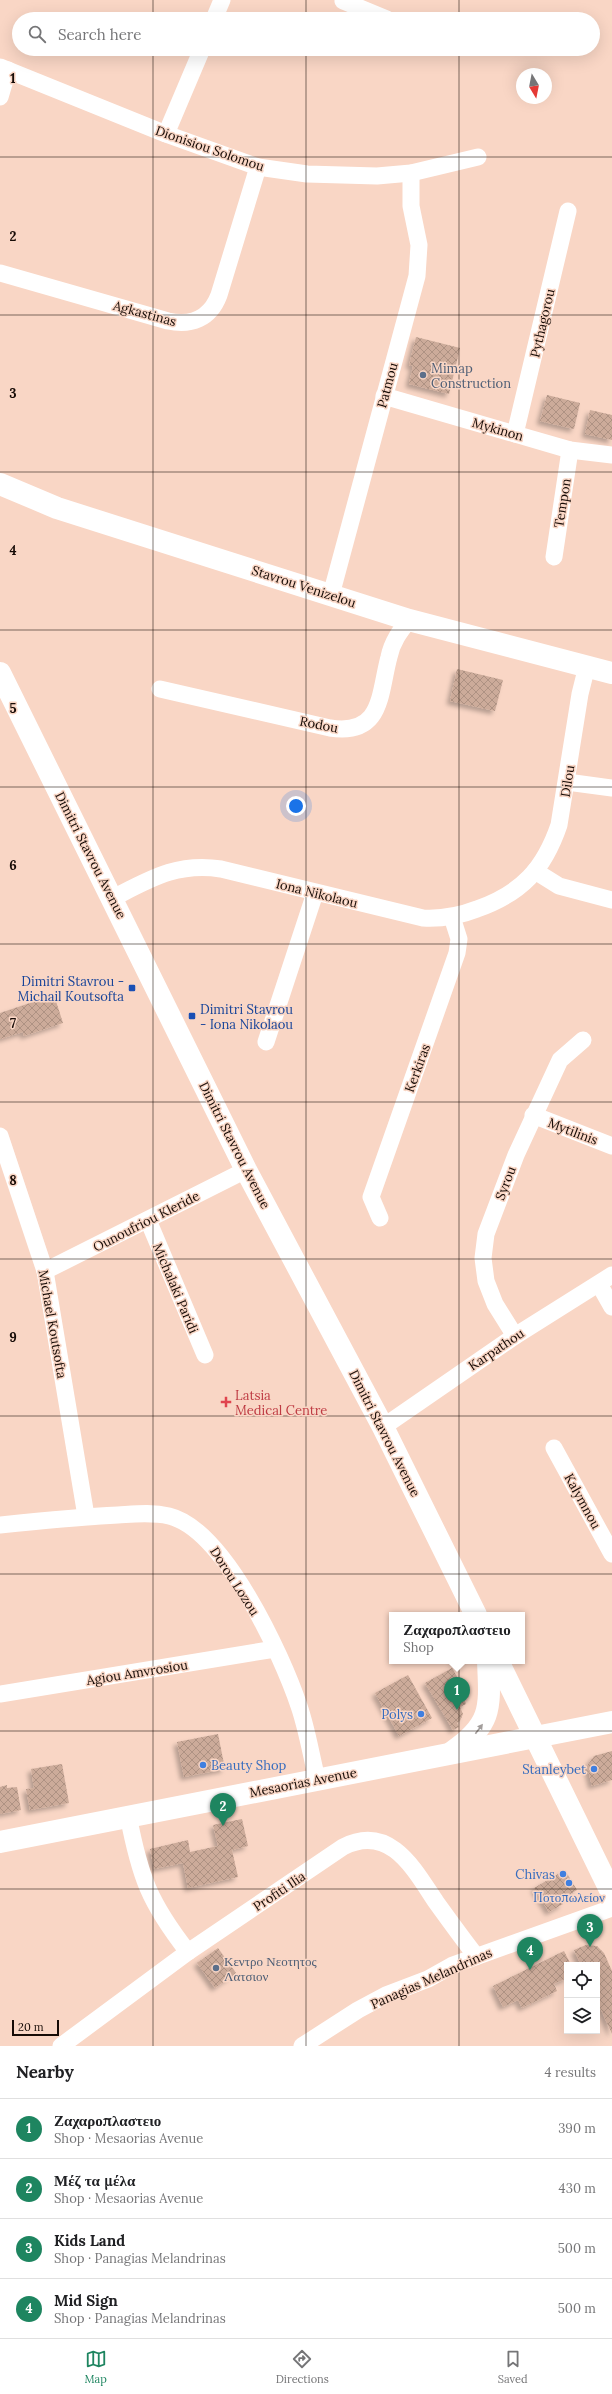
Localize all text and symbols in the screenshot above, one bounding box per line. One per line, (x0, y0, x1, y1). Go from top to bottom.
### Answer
search box (12, 12, 600, 56)
icon: search (26, 23, 48, 45)
text: Search here (58, 25, 141, 44)
north arrow (516, 68, 552, 104)
text: 1 (10, 70, 16, 87)
street label: Dionisiou Solomou (153, 122, 267, 175)
text: 2 (10, 228, 17, 245)
street label: Pythagorou (526, 287, 559, 359)
street label: Agkastinas (110, 297, 178, 330)
street label: Patmou (373, 360, 402, 410)
place label: Mimap Construction (431, 360, 511, 392)
marker: Mimap Construction (418, 370, 428, 380)
text: 3 (9, 385, 17, 402)
street label: Mykinon (470, 414, 526, 445)
street label: Tempon (550, 477, 575, 529)
text: 4 (9, 542, 17, 559)
street label: Stavrou Venizelou (249, 562, 358, 611)
text: 5 (9, 700, 17, 717)
street label: Rodou (298, 712, 340, 737)
street label: Dilou (557, 764, 578, 798)
street label: Dimitri Stavrou Avenue (51, 789, 130, 922)
your location (286, 796, 306, 816)
text: 6 (9, 857, 17, 874)
street label: Iona Nikolaou (274, 875, 360, 912)
place label: Dimitri Stavrou - Michail Koutsofta (17, 973, 124, 1005)
marker: Dimitri Stavrou - Michail Koutsofta (127, 983, 137, 993)
place label: Dimitri Stavrou - Iona Nikolaou (200, 1001, 293, 1033)
marker: Dimitri Stavrou - Iona Nikolaou (187, 1011, 197, 1021)
text: 7 (10, 1015, 16, 1032)
street label: Kerkiras (401, 1042, 434, 1095)
street label: Dimitri Stavrou Avenue (195, 1079, 274, 1212)
street label: Mytilinis (545, 1114, 600, 1149)
street label: Syrou (491, 1164, 520, 1203)
text: 8 (9, 1172, 17, 1189)
street label: Ounoufriou Kleride (90, 1187, 202, 1256)
street label: Michalaki Paridi (149, 1240, 202, 1336)
street label: Michael Koutsofta (35, 1268, 70, 1380)
street label: Karpathou (465, 1324, 528, 1374)
text: 9 (9, 1329, 17, 1346)
street label: Dimitri Stavrou Avenue (345, 1367, 424, 1500)
place label: Latsia Medical Centre (235, 1387, 327, 1419)
marker: Latsia Medical Centre (220, 1396, 232, 1408)
street label: Kalymnou (560, 1471, 605, 1532)
street label: Dorou Lozou (206, 1544, 263, 1619)
popup (389, 1612, 525, 1664)
text: Ζαχαροπλαστειο (403, 1620, 511, 1639)
text: Shop (403, 1639, 434, 1656)
street label: Agiou Amvrosiou (84, 1656, 189, 1689)
pin: 1 (444, 1677, 470, 1710)
place label: Polys (381, 1706, 413, 1723)
marker: Polys (416, 1709, 426, 1719)
one-way arrow (475, 1724, 483, 1734)
place label: Beauty Shop (211, 1757, 287, 1774)
marker: Beauty Shop (198, 1760, 208, 1770)
place label: Stanleybet (522, 1761, 586, 1778)
street label: Mesaorias Avenue (248, 1764, 358, 1801)
marker: Stanleybet (589, 1764, 599, 1774)
pin: 2 (210, 1793, 236, 1826)
place label: Chivas (515, 1866, 555, 1883)
street label: Profiti Ilia (250, 1868, 309, 1915)
marker: Chivas (558, 1869, 568, 1879)
marker: Ποτοπωλείον (564, 1878, 574, 1888)
place label: Ποτοπωλείον (533, 1889, 605, 1906)
pin: 3 (577, 1914, 603, 1947)
pin: 4 (517, 1937, 543, 1970)
street label: Panagias Melandrinas (368, 1944, 495, 2013)
place label: Κεντρο Νεοτητος Λατσιον (224, 1953, 317, 1985)
map controls (564, 1962, 600, 2034)
button: locate (564, 1962, 600, 1998)
marker: Κεντρο Νεοτητος Λατσιον (211, 1963, 221, 1973)
button: layers (564, 1998, 600, 2034)
scale bar (12, 2018, 59, 2037)
text: 20 m (18, 2020, 43, 2034)
text: Nearby (16, 2061, 74, 2083)
text: 4 results (545, 2064, 596, 2081)
text: Ζαχαροπλαστειο (54, 2111, 161, 2130)
text: 1 (26, 2120, 32, 2137)
text: 390 m (558, 2120, 596, 2137)
text: Shop · Mesaorias Avenue (54, 2130, 203, 2147)
text: Μέζ τα μέλα (54, 2171, 135, 2190)
text: 2 (26, 2180, 32, 2197)
text: 430 m (559, 2180, 596, 2197)
text: Shop · Mesaorias Avenue (54, 2190, 203, 2207)
text: Kids Land (54, 2231, 125, 2250)
text: 3 (25, 2240, 33, 2257)
text: 500 m (558, 2240, 596, 2257)
text: Shop · Panagias Melandrinas (54, 2250, 226, 2267)
text: Mid Sign (54, 2291, 118, 2310)
text: 4 (25, 2300, 33, 2317)
text: 500 m (558, 2300, 596, 2317)
text: Shop · Panagias Melandrinas (54, 2310, 226, 2327)
tab: Map (84, 2348, 107, 2386)
tab: Directions (276, 2348, 329, 2386)
tab: Saved (498, 2348, 528, 2386)

